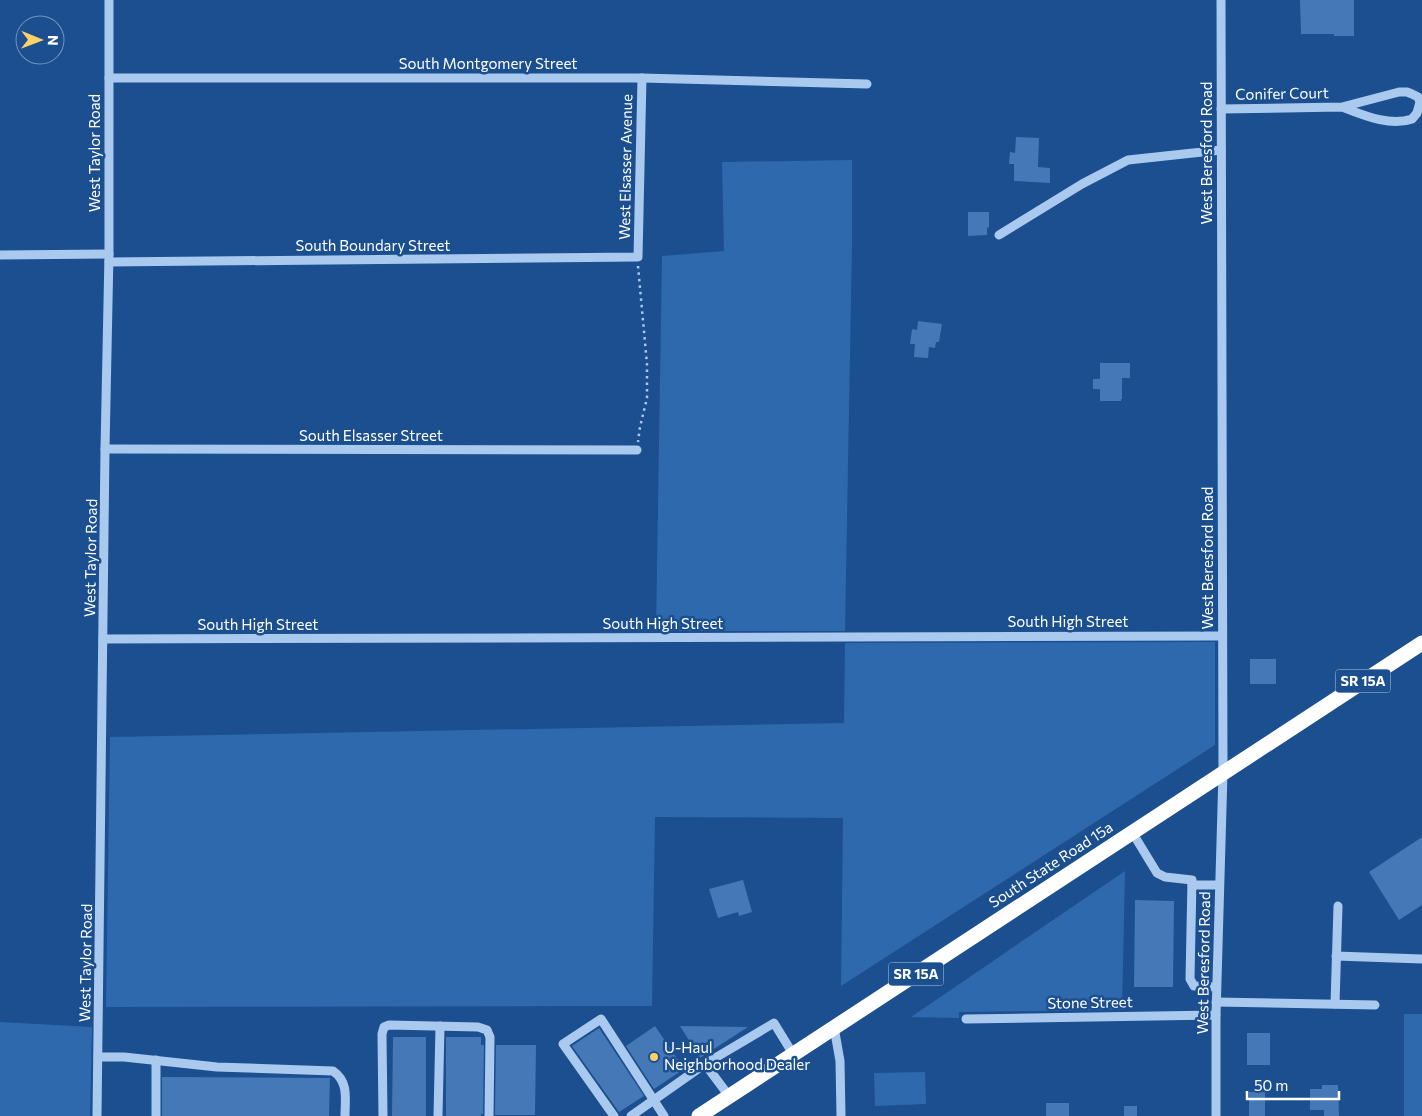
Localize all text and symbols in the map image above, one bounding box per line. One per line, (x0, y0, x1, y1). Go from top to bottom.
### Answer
north arrow (15, 15, 65, 65)
text: N (45, 35, 62, 46)
street label: South Montgomery Street (399, 54, 577, 72)
street label: West Beresford Road (1197, 82, 1215, 224)
street label: Conifer Court (1235, 83, 1329, 103)
street label: West Taylor Road (85, 94, 103, 212)
street label: West Elsasser Avenue (615, 94, 635, 240)
street label: South Boundary Street (296, 236, 450, 254)
street label: South Elsasser Street (299, 426, 443, 444)
street label: West Beresford Road (1198, 487, 1216, 629)
street label: West Taylor Road (80, 499, 100, 617)
street label: South High Street (1008, 612, 1128, 630)
street label: South High Street (603, 614, 723, 632)
street label: South High Street (198, 615, 318, 633)
road number: SR 15A (1336, 669, 1390, 692)
street label: South State Road 15a (985, 817, 1116, 911)
street label: West Beresford Road (1193, 891, 1213, 1035)
street label: West Taylor Road (75, 904, 95, 1022)
road number: SR 15A (888, 962, 944, 986)
street label: Stone Street (1047, 992, 1133, 1012)
place label: U-Haul Neighborhood Dealer (664, 1038, 810, 1073)
marker: U-Haul Neighborhood Dealer (648, 1051, 660, 1063)
scale bar (1247, 1068, 1340, 1100)
text: 50 m (1254, 1076, 1288, 1094)

